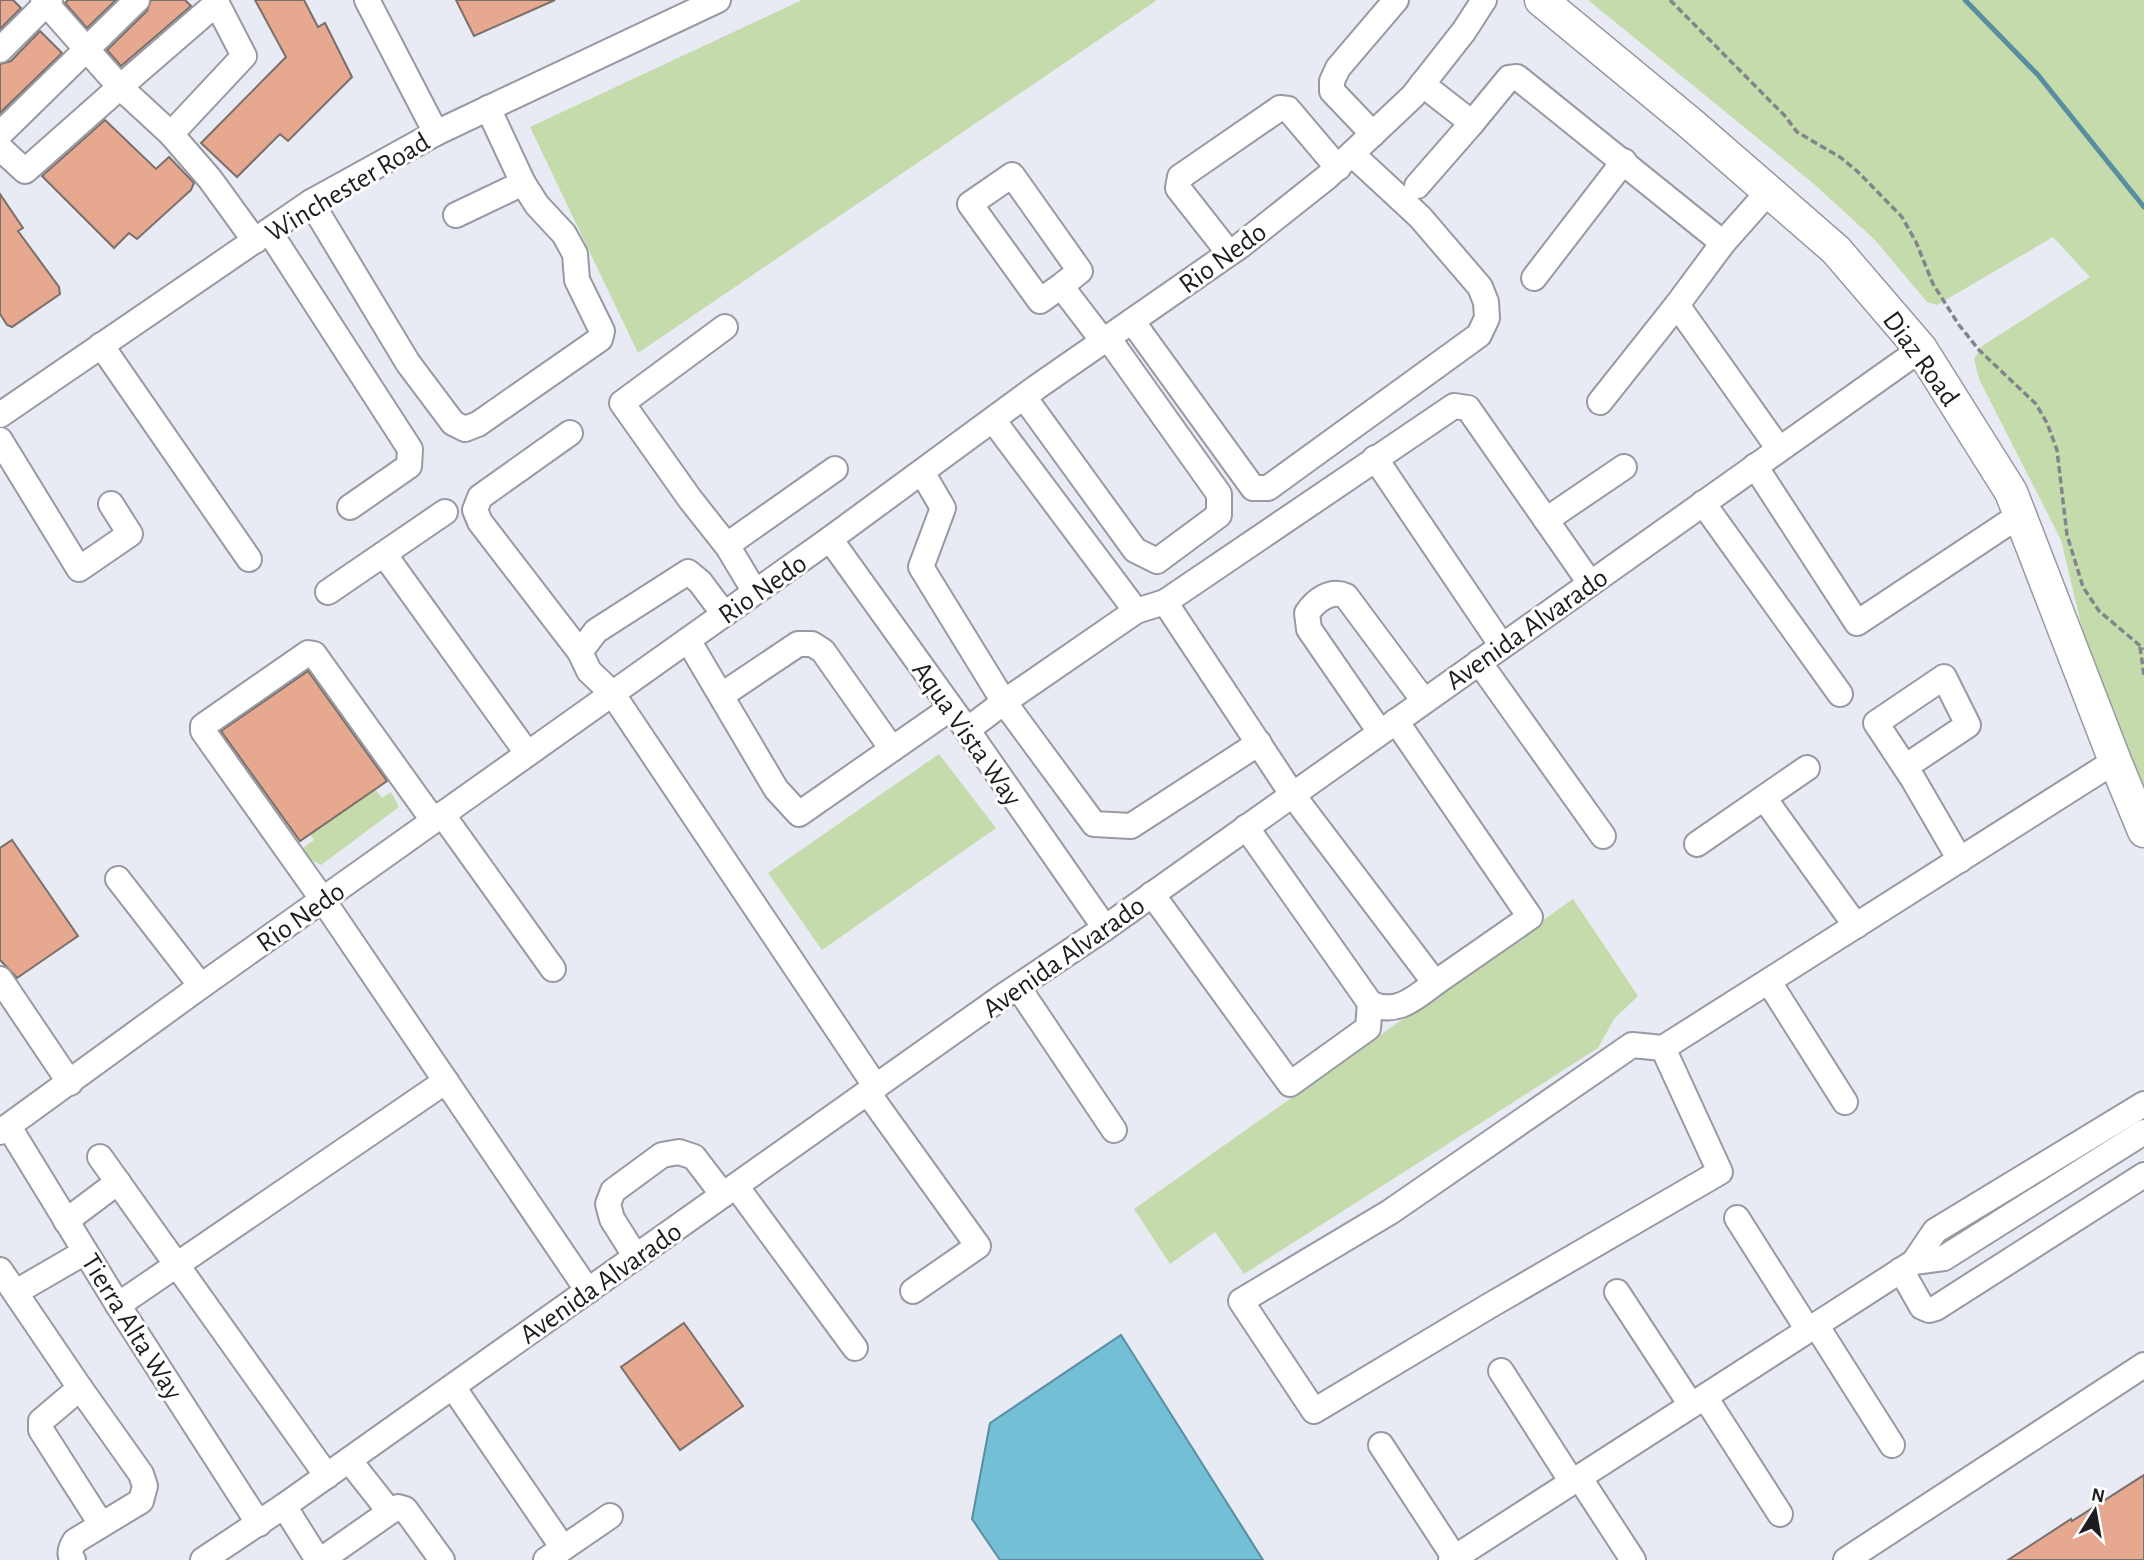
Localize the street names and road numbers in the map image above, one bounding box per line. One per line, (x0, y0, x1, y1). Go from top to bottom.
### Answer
street label: Winchester Road (261, 128, 435, 248)
street label: Rio Nedo (1174, 218, 1272, 299)
street label: Diaz Road (1877, 307, 1964, 412)
street label: Rio Nedo (714, 549, 812, 630)
street label: Avenida Alvarado (1441, 564, 1613, 696)
street label: Aqua Vista Way (906, 657, 1026, 812)
street label: Rio Nedo (252, 877, 350, 958)
street label: Avenida Alvarado (978, 892, 1150, 1024)
street label: Avenida Alvarado (515, 1218, 687, 1350)
street label: Tierra Alta Way (75, 1249, 187, 1405)

